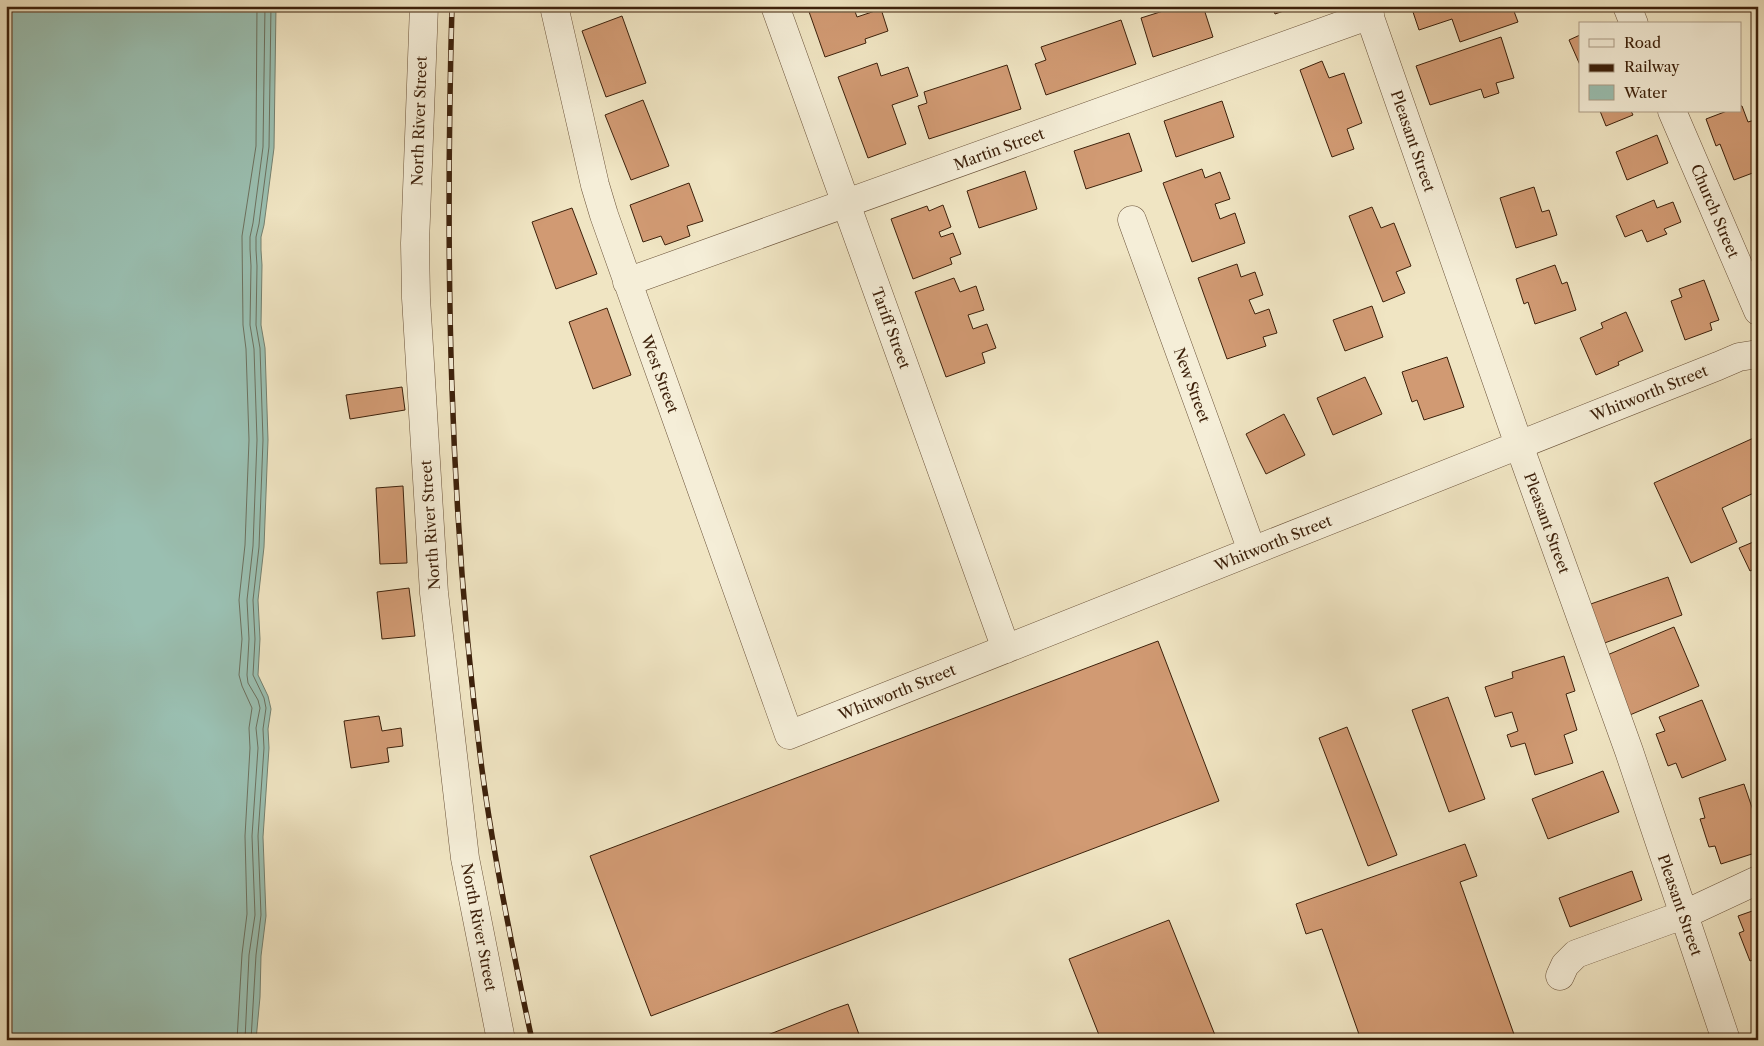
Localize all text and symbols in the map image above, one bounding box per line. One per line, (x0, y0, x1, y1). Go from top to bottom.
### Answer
legend (1579, 22, 1742, 112)
text: Road (1624, 33, 1661, 52)
street label: North River Street (407, 55, 431, 186)
text: Railway (1624, 57, 1680, 76)
text: Water (1623, 83, 1668, 102)
street label: Pleasant Street (1387, 88, 1440, 195)
street label: Martin Street (951, 124, 1048, 174)
street label: Church Street (1687, 161, 1744, 261)
street label: Tariff Street (867, 285, 915, 372)
street label: West Street (637, 331, 683, 416)
street label: New Street (1170, 345, 1215, 426)
street label: Whitworth Street (1587, 361, 1711, 426)
street label: North River Street (416, 459, 444, 591)
street label: Pleasant Street (1520, 470, 1574, 577)
street label: Whitworth Street (1211, 511, 1335, 576)
street label: Whitworth Street (835, 660, 959, 725)
street label: Pleasant Street (1654, 852, 1707, 959)
street label: North River Street (457, 861, 501, 993)

